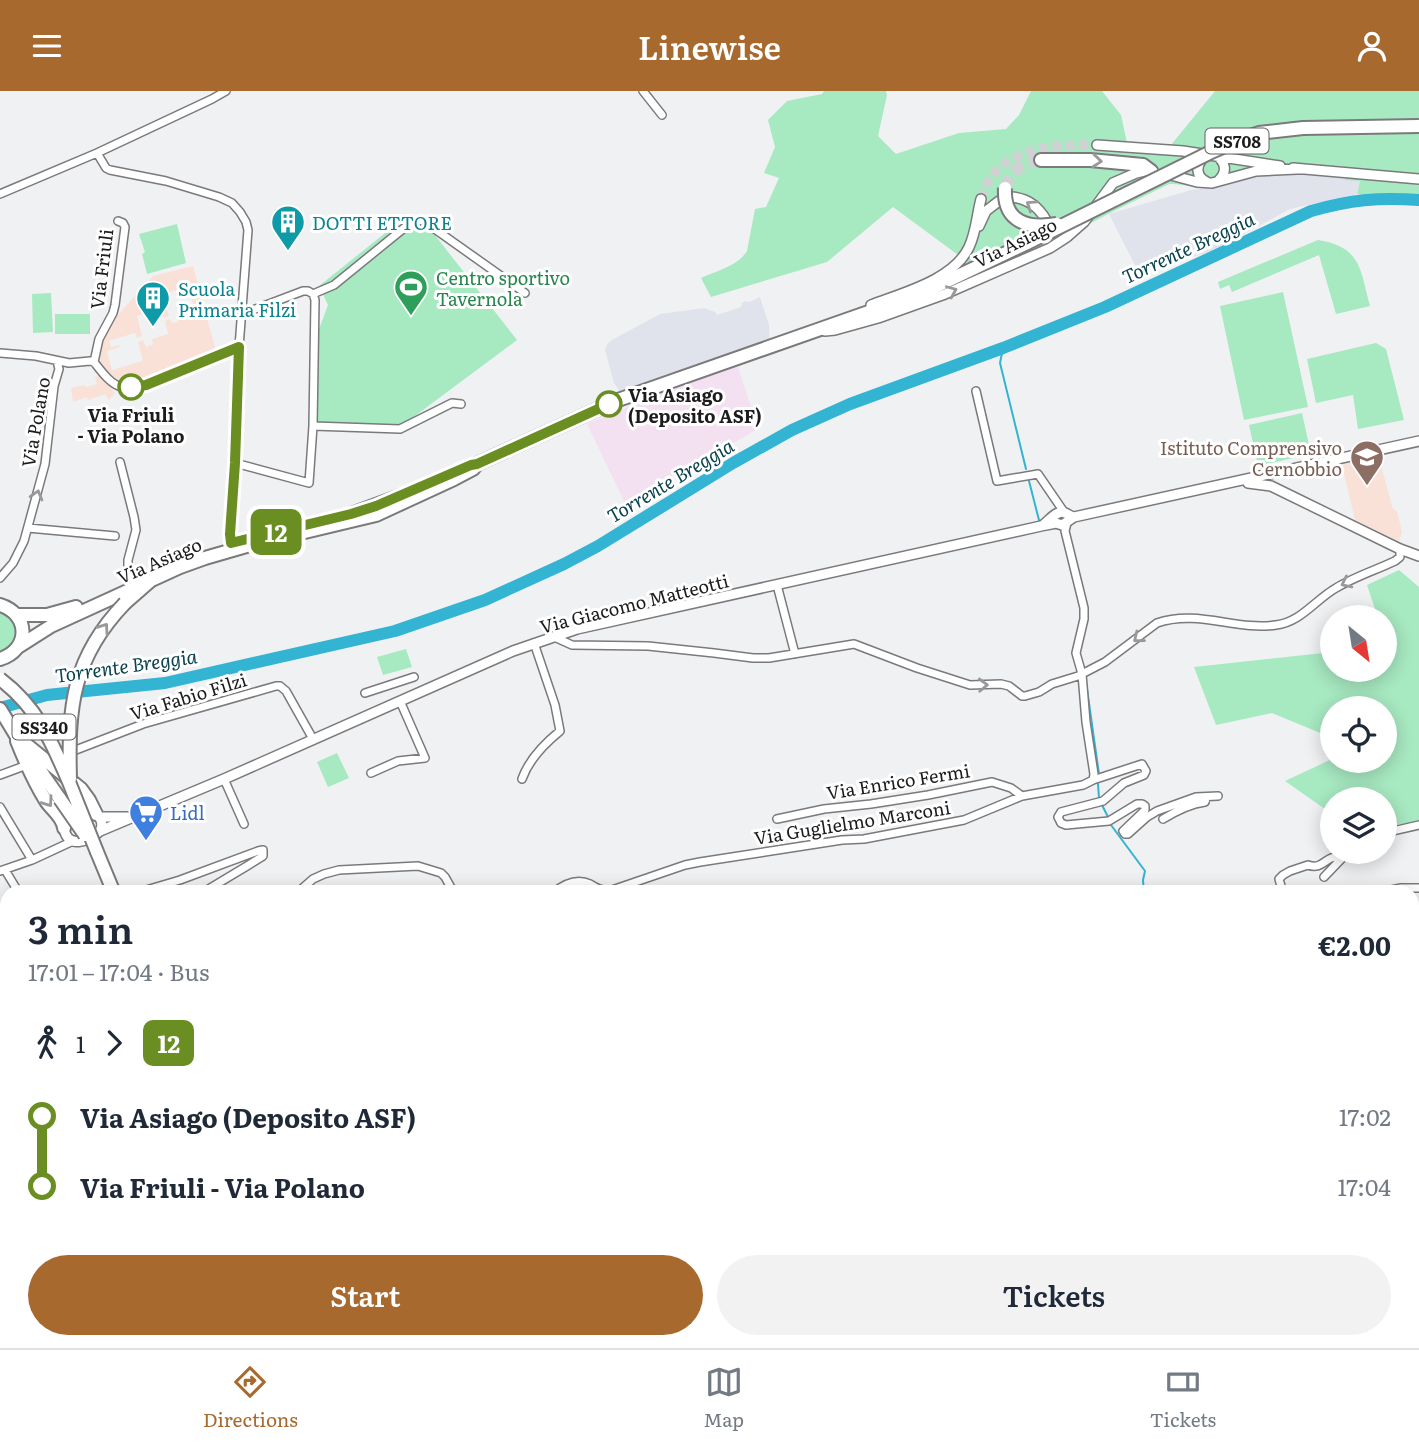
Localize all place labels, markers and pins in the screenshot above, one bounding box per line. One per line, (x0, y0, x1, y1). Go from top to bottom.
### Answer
building icon: DOTTI ETTORE (269, 203, 307, 252)
place label: DOTTI ETTORE (312, 209, 452, 236)
place label: Centro sportivo Tavernola (436, 264, 570, 312)
sports icon: Centro sportivo Tavernola (392, 268, 430, 317)
place label: Scuola Primaria Filzi (178, 275, 296, 323)
building icon: Scuola Primaria Filzi (134, 279, 172, 328)
marker: Via Friuli - Via Polano (118, 374, 144, 400)
place label: Via Asiago (Deposito ASF) (628, 381, 762, 429)
marker: Via Asiago (Deposito ASF) (596, 391, 622, 417)
place label: Via Friuli - Via Polano (78, 401, 184, 449)
place label: Istituto Comprensivo Cernobbio (1160, 434, 1342, 482)
school or university icon: Istituto Comprensivo Cernobbio (1348, 438, 1386, 487)
supermarket icon: Lidl (127, 793, 165, 842)
place label: Lidl (170, 799, 205, 826)

